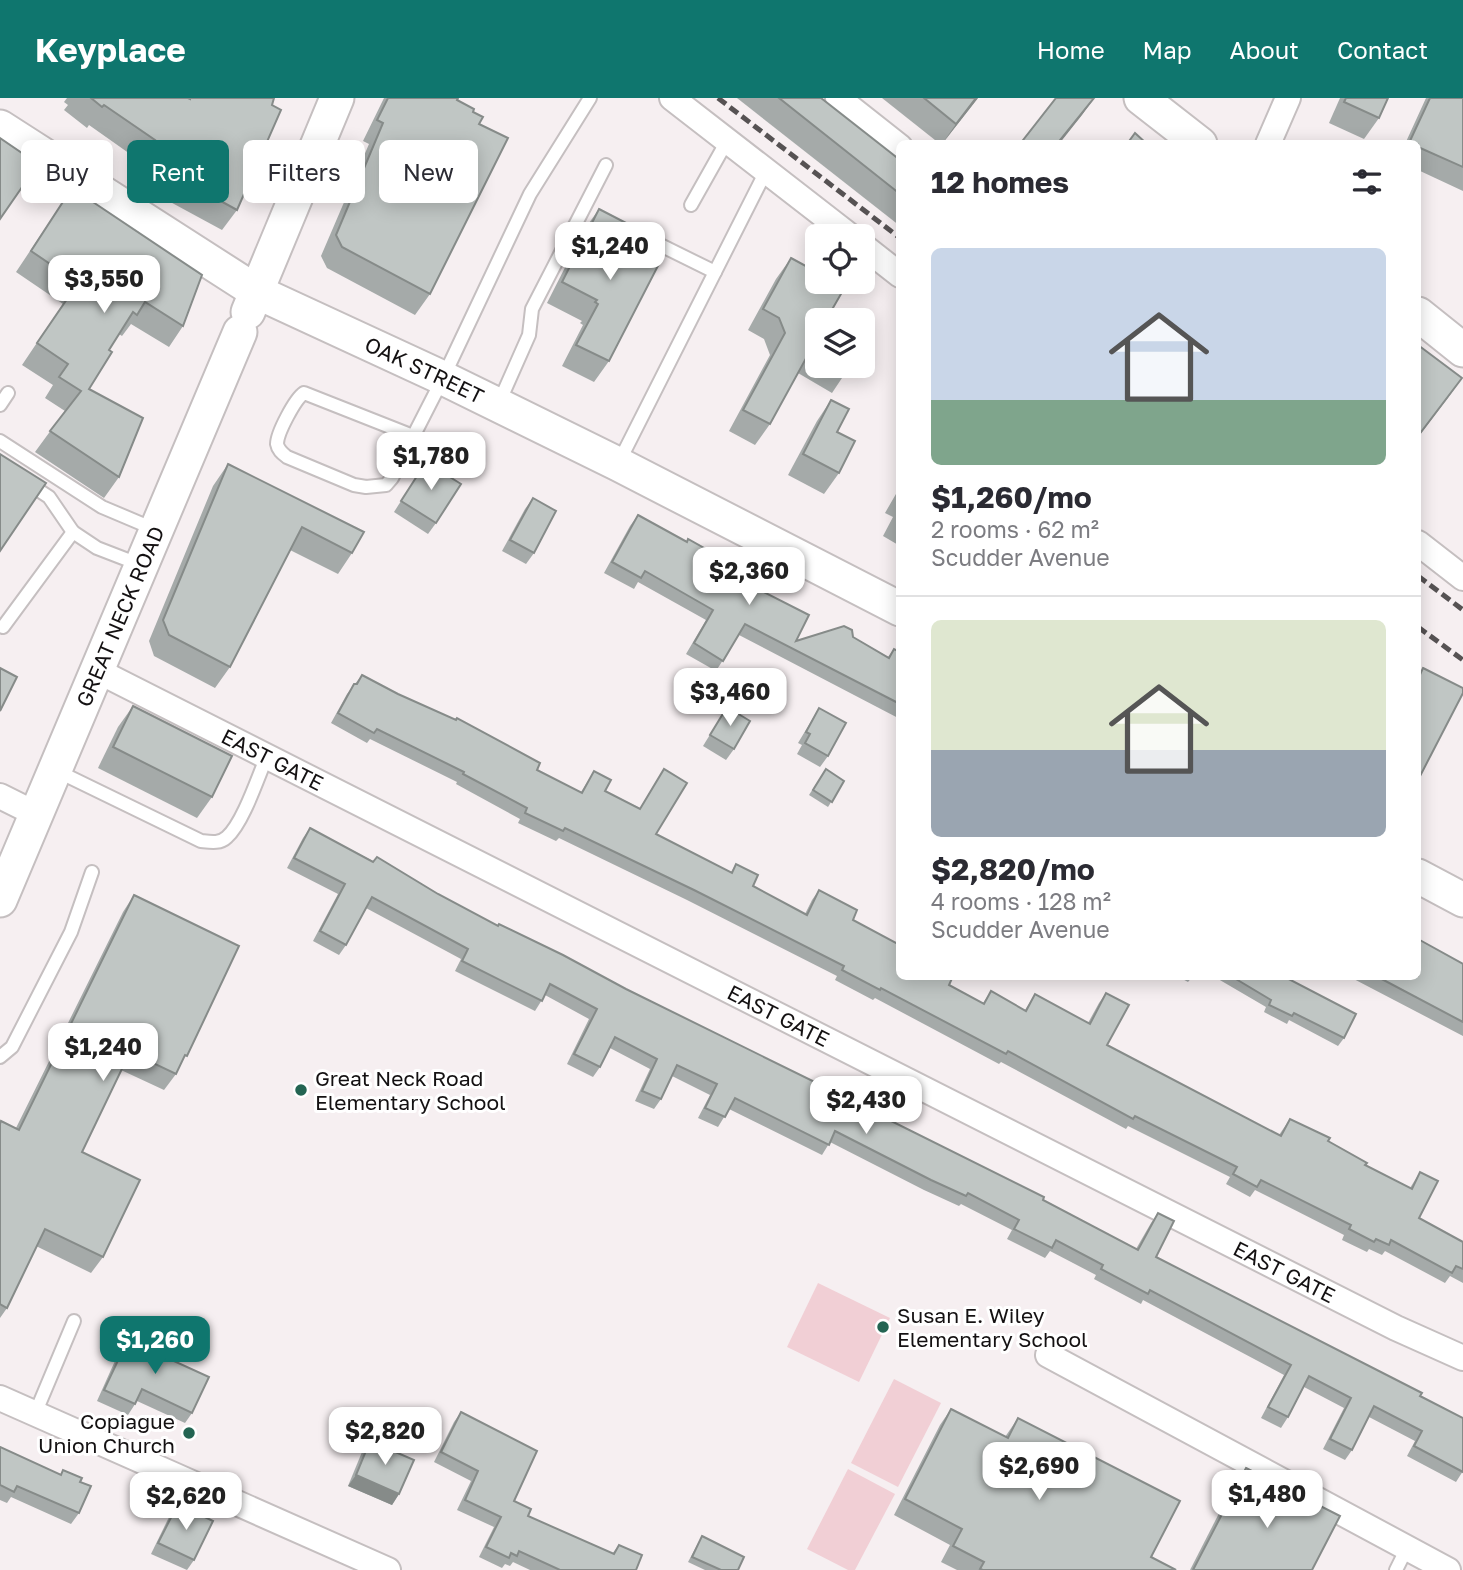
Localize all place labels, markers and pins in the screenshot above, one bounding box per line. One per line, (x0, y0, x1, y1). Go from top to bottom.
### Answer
pin: $1,240 (553, 222, 667, 282)
pin: $3,550 (47, 256, 161, 315)
pin: $1,780 (374, 432, 488, 492)
pin: $2,360 (692, 547, 806, 607)
pin: $3,460 (673, 668, 787, 728)
pin: $1,240 (46, 1024, 160, 1083)
place label: Great Neck Road Elementary School (315, 1065, 506, 1115)
pin: $2,430 (809, 1076, 923, 1136)
marker: Great Neck Road Elementary School (293, 1082, 309, 1098)
place label: Susan E. Wiley Elementary School (897, 1302, 1088, 1352)
pin: $1,260 (98, 1316, 212, 1376)
marker: Susan E. Wiley Elementary School (875, 1319, 891, 1335)
place label: Copiague Union Church (38, 1408, 175, 1458)
pin: $2,820 (328, 1408, 442, 1467)
marker: Copiague Union Church (181, 1425, 197, 1441)
pin: $2,690 (982, 1442, 1096, 1502)
pin: $1,480 (1210, 1470, 1324, 1530)
pin: $2,620 (129, 1472, 243, 1532)

